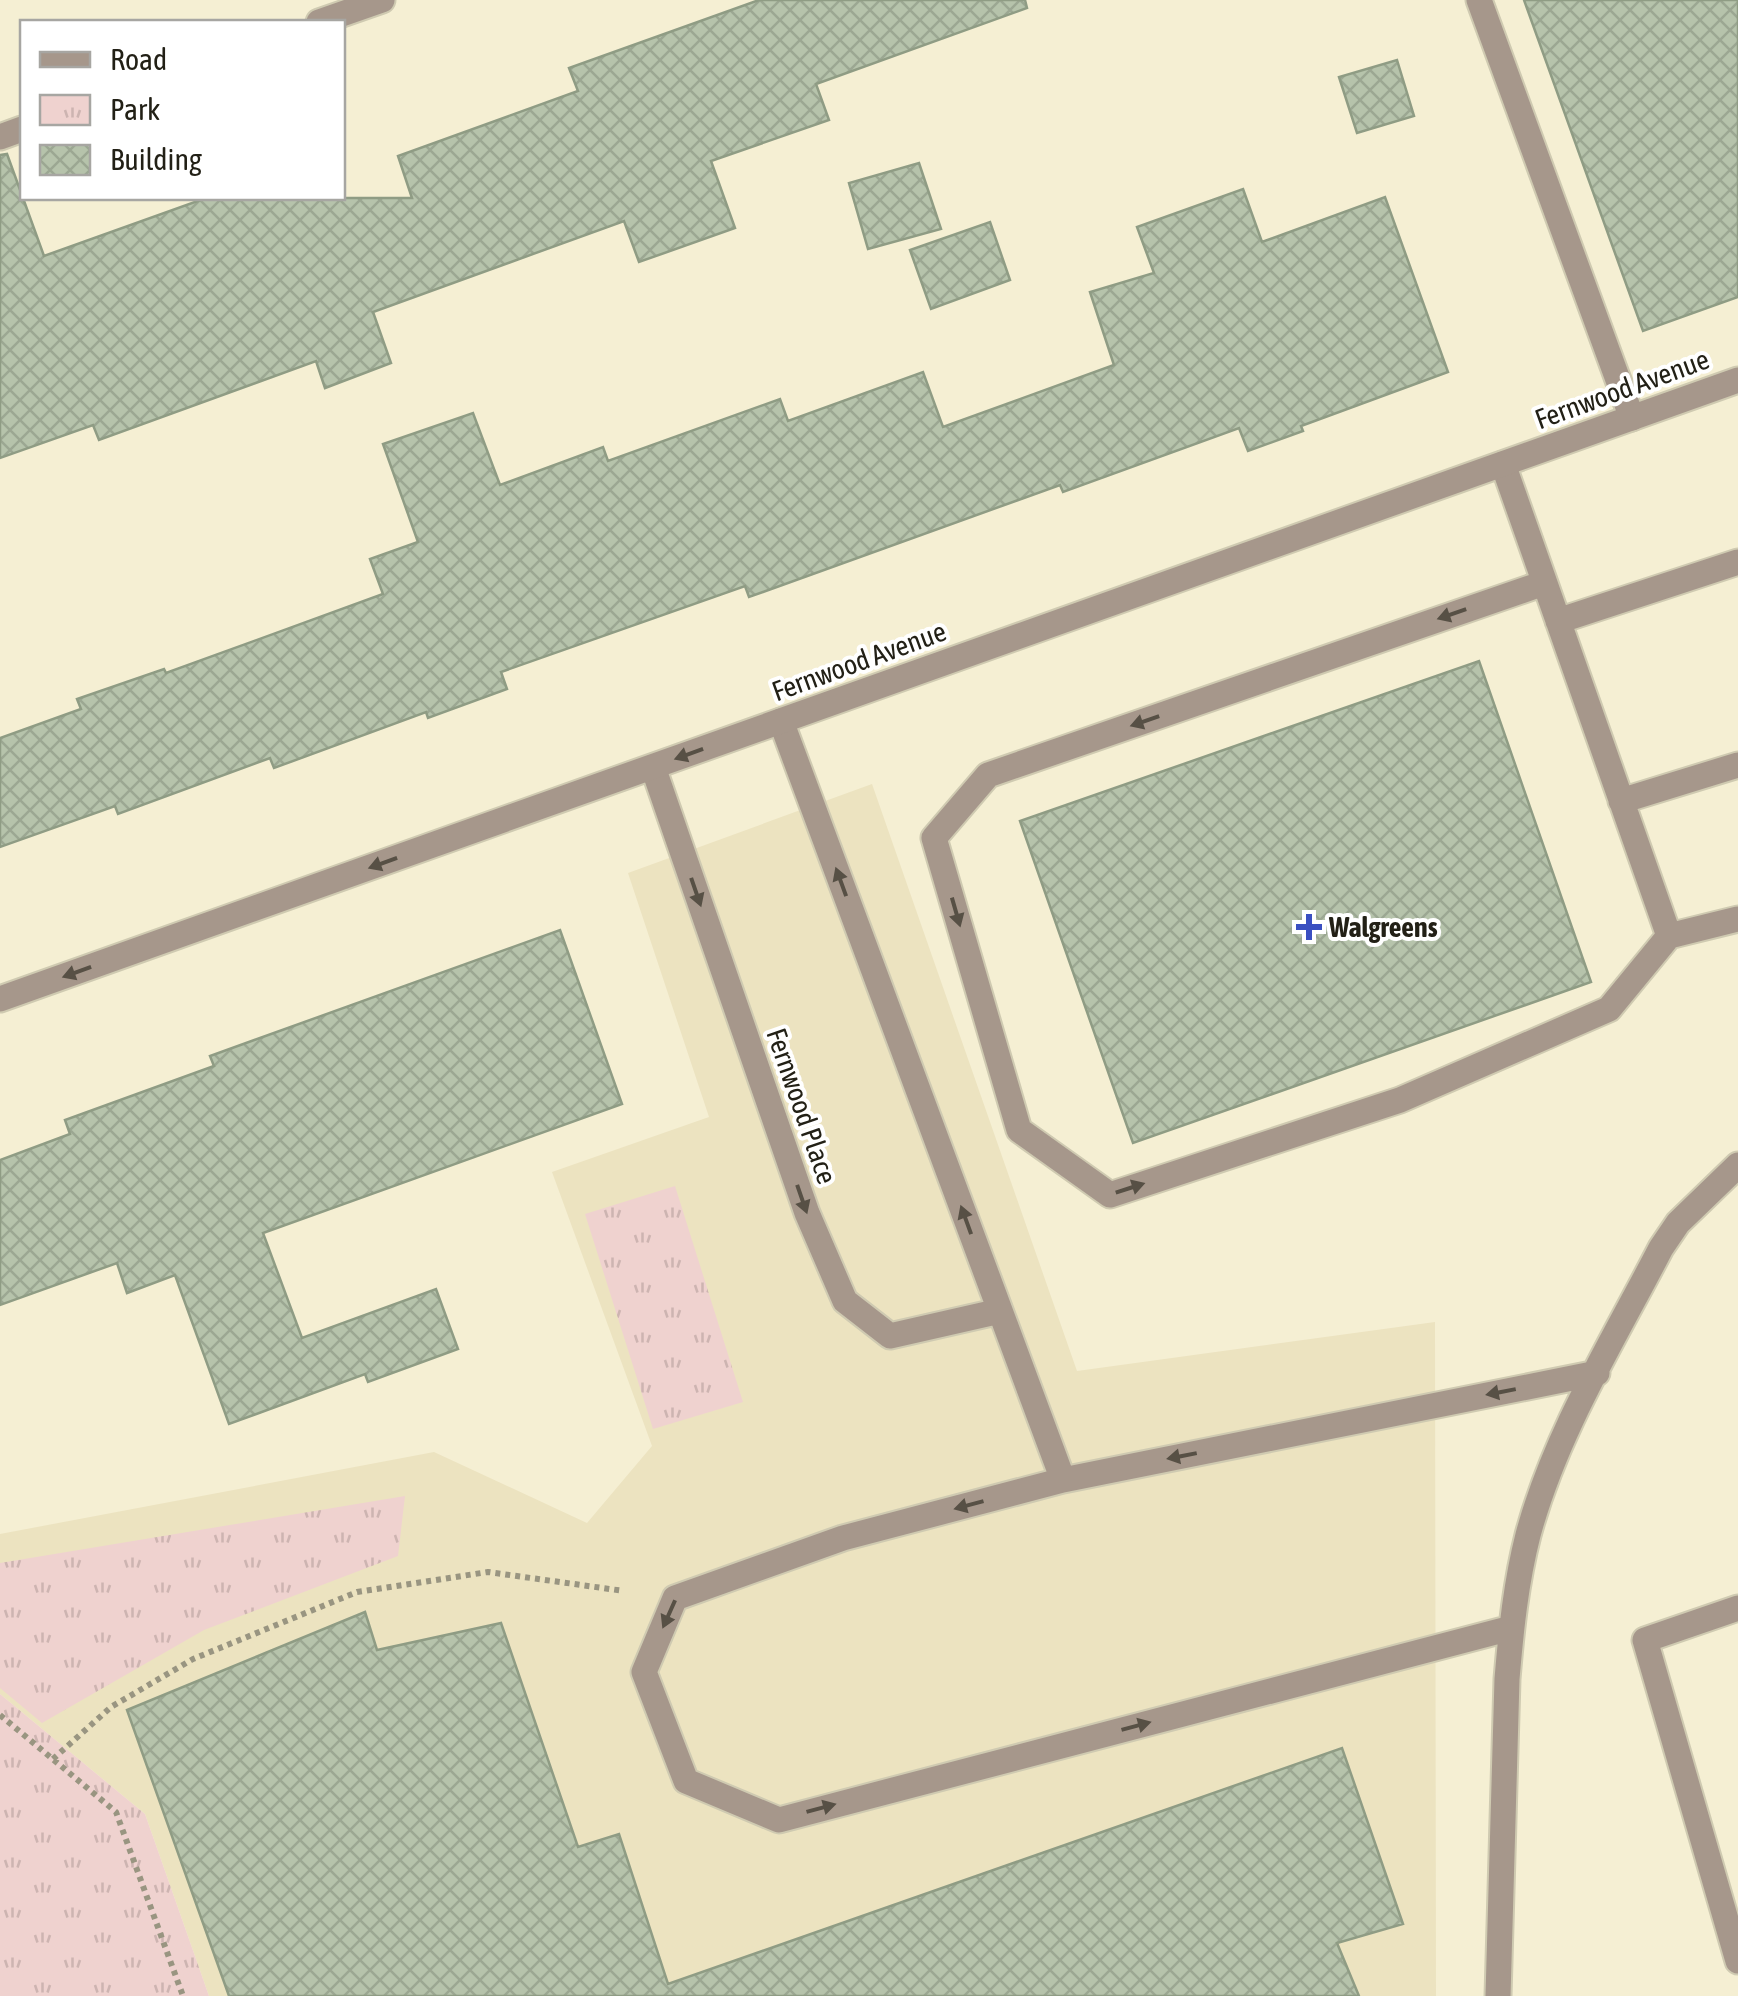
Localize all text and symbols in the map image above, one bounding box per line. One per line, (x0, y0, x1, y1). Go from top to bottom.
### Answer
legend (20, 20, 345, 200)
text: Road (110, 42, 167, 76)
text: Park (110, 92, 160, 126)
text: Building (110, 142, 202, 176)
street label: Fernwood Avenue (1531, 343, 1713, 435)
one-way arrow (1436, 608, 1466, 623)
street label: Fernwood Avenue (768, 615, 950, 707)
one-way arrow (1129, 714, 1159, 729)
one-way arrow (673, 747, 703, 762)
one-way arrow (367, 856, 397, 871)
one-way arrow (833, 867, 848, 897)
one-way arrow (689, 877, 704, 907)
one-way arrow (949, 897, 964, 927)
place label: Walgreens (1328, 911, 1438, 943)
marker: Walgreens (1298, 916, 1320, 938)
one-way arrow (61, 965, 91, 980)
street label: Fernwood Place (760, 1024, 844, 1188)
one-way arrow (1115, 1180, 1145, 1195)
one-way arrow (795, 1185, 810, 1215)
one-way arrow (958, 1204, 974, 1234)
one-way arrow (1485, 1385, 1516, 1401)
one-way arrow (1167, 1449, 1198, 1465)
one-way arrow (953, 1497, 984, 1513)
one-way arrow (661, 1599, 677, 1629)
one-way arrow (1121, 1718, 1152, 1734)
one-way arrow (806, 1800, 837, 1816)

